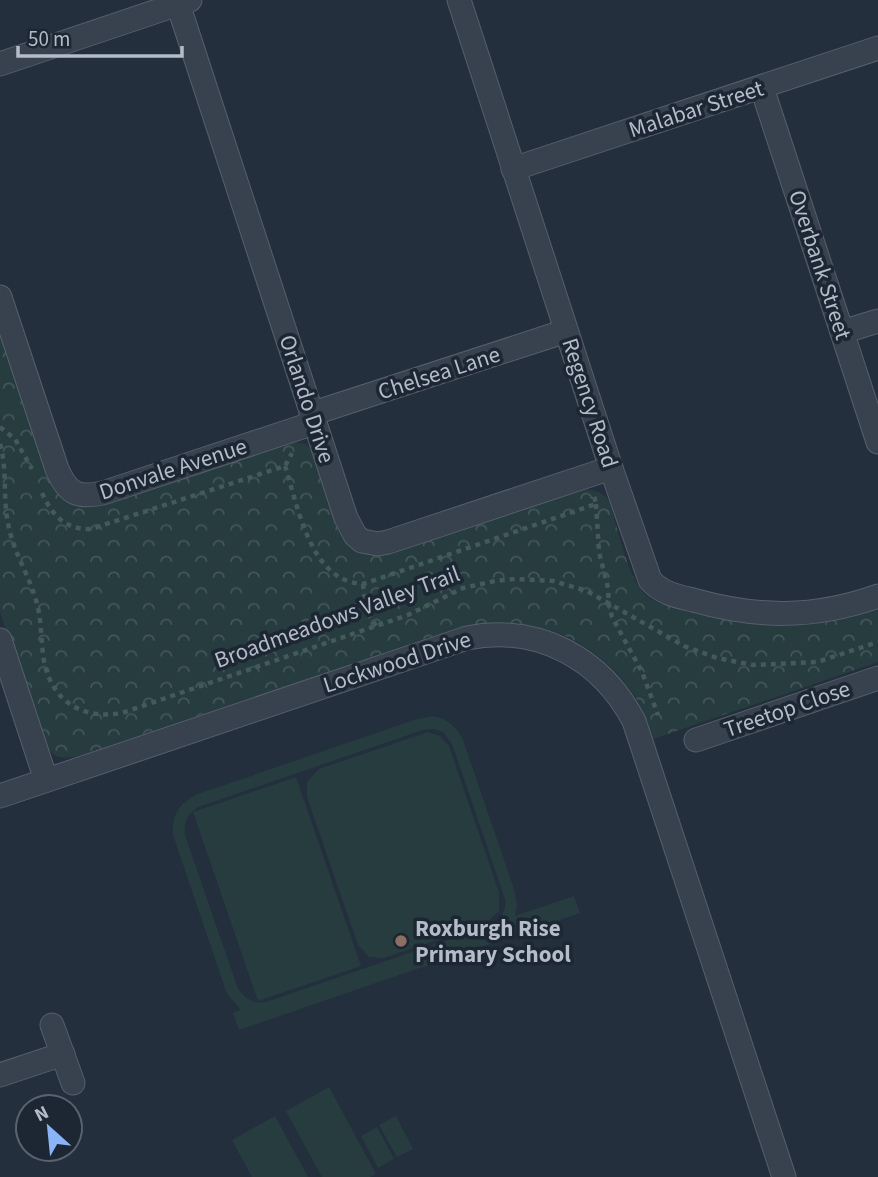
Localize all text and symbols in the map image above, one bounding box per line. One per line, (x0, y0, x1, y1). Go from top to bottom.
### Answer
scale bar (18, 14, 182, 58)
text: 50 m (28, 24, 70, 54)
street label: Malabar Street (624, 72, 768, 146)
street label: Overbank Street (780, 186, 860, 344)
street label: Orlando Drive (271, 331, 343, 467)
street label: Regency Road (554, 334, 626, 472)
street label: Chelsea Lane (374, 338, 504, 408)
street label: Donvale Avenue (95, 430, 251, 508)
street label: Broadmeadows Valley Trail (210, 557, 464, 677)
street label: Lockwood Drive (319, 623, 475, 701)
street label: Treetop Close (720, 672, 854, 746)
place label: Roxburgh Rise Primary School (415, 912, 571, 971)
marker: Roxburgh Rise Primary School (393, 933, 409, 949)
north arrow (14, 1093, 84, 1163)
text: N (30, 1099, 54, 1129)

